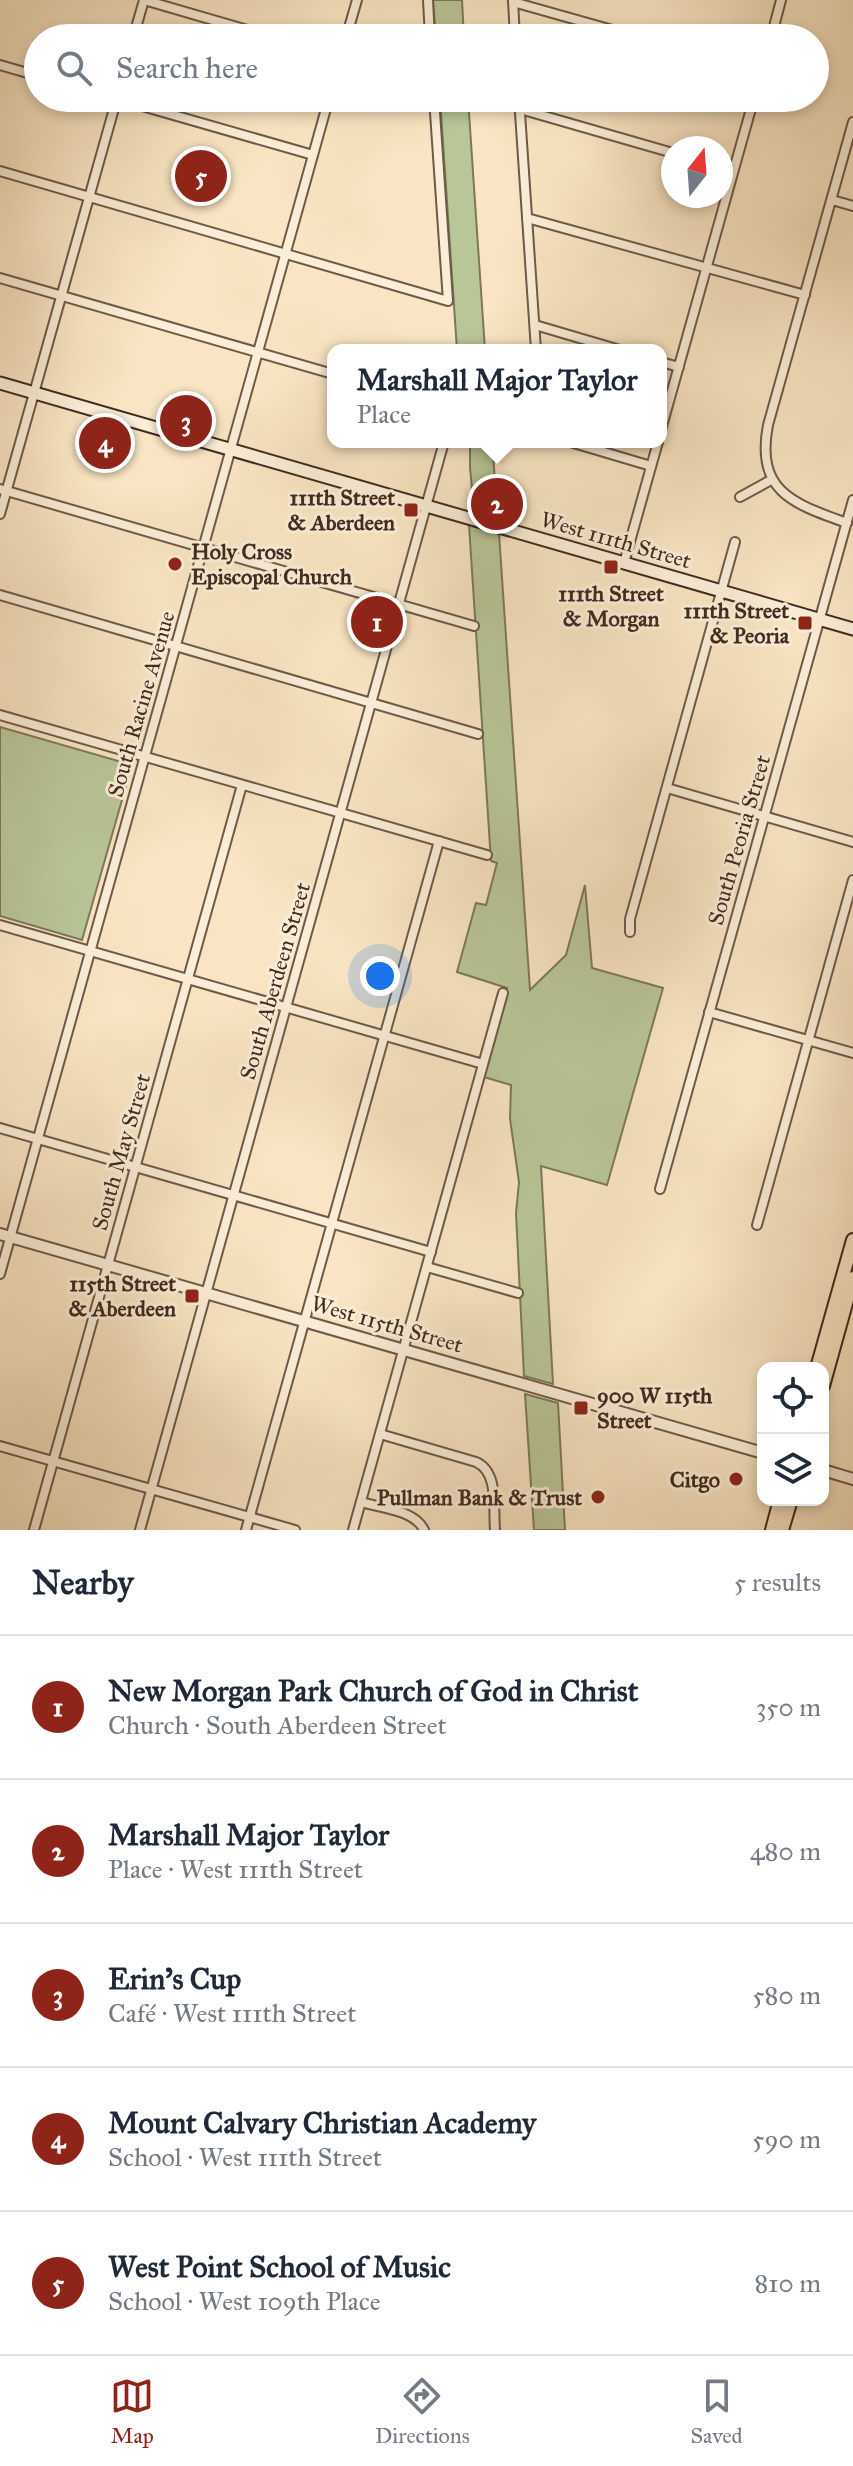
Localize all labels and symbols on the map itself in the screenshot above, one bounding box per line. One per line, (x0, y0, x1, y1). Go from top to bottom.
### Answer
north arrow (661, 136, 733, 208)
pin: 5 (175, 146, 227, 206)
pin: 3 (160, 391, 212, 451)
pin: 4 (79, 413, 131, 473)
pin: 2 (471, 474, 523, 534)
place label: 111th Street & Aberdeen (288, 484, 395, 536)
marker: 111th Street & Aberdeen (402, 501, 420, 519)
street label: West 111th Street (538, 506, 695, 574)
place label: Holy Cross Episcopal Church (191, 538, 353, 590)
marker: Holy Cross Episcopal Church (166, 555, 184, 573)
marker: 111th Street & Morgan (602, 558, 620, 576)
place label: 111th Street & Morgan (558, 580, 664, 632)
pin: 1 (351, 592, 403, 652)
place label: 111th Street & Peoria (684, 597, 790, 649)
street label: South Racine Avenue (102, 608, 180, 800)
marker: 111th Street & Peoria (796, 614, 814, 632)
street label: South Peoria Street (702, 752, 776, 928)
street label: South Aberdeen Street (234, 879, 316, 1083)
your location (360, 956, 400, 996)
street label: South May Street (86, 1070, 156, 1233)
place label: 115th Street & Aberdeen (69, 1270, 176, 1322)
marker: 115th Street & Aberdeen (183, 1287, 201, 1305)
street label: West 115th Street (308, 1289, 466, 1359)
place label: 900 W 115th Street (597, 1382, 713, 1434)
marker: 900 W 115th Street (572, 1399, 590, 1417)
place label: Citgo (670, 1466, 720, 1493)
marker: Citgo (727, 1470, 745, 1488)
place label: Pullman Bank & Trust (377, 1484, 582, 1511)
marker: Pullman Bank & Trust (589, 1488, 607, 1506)

